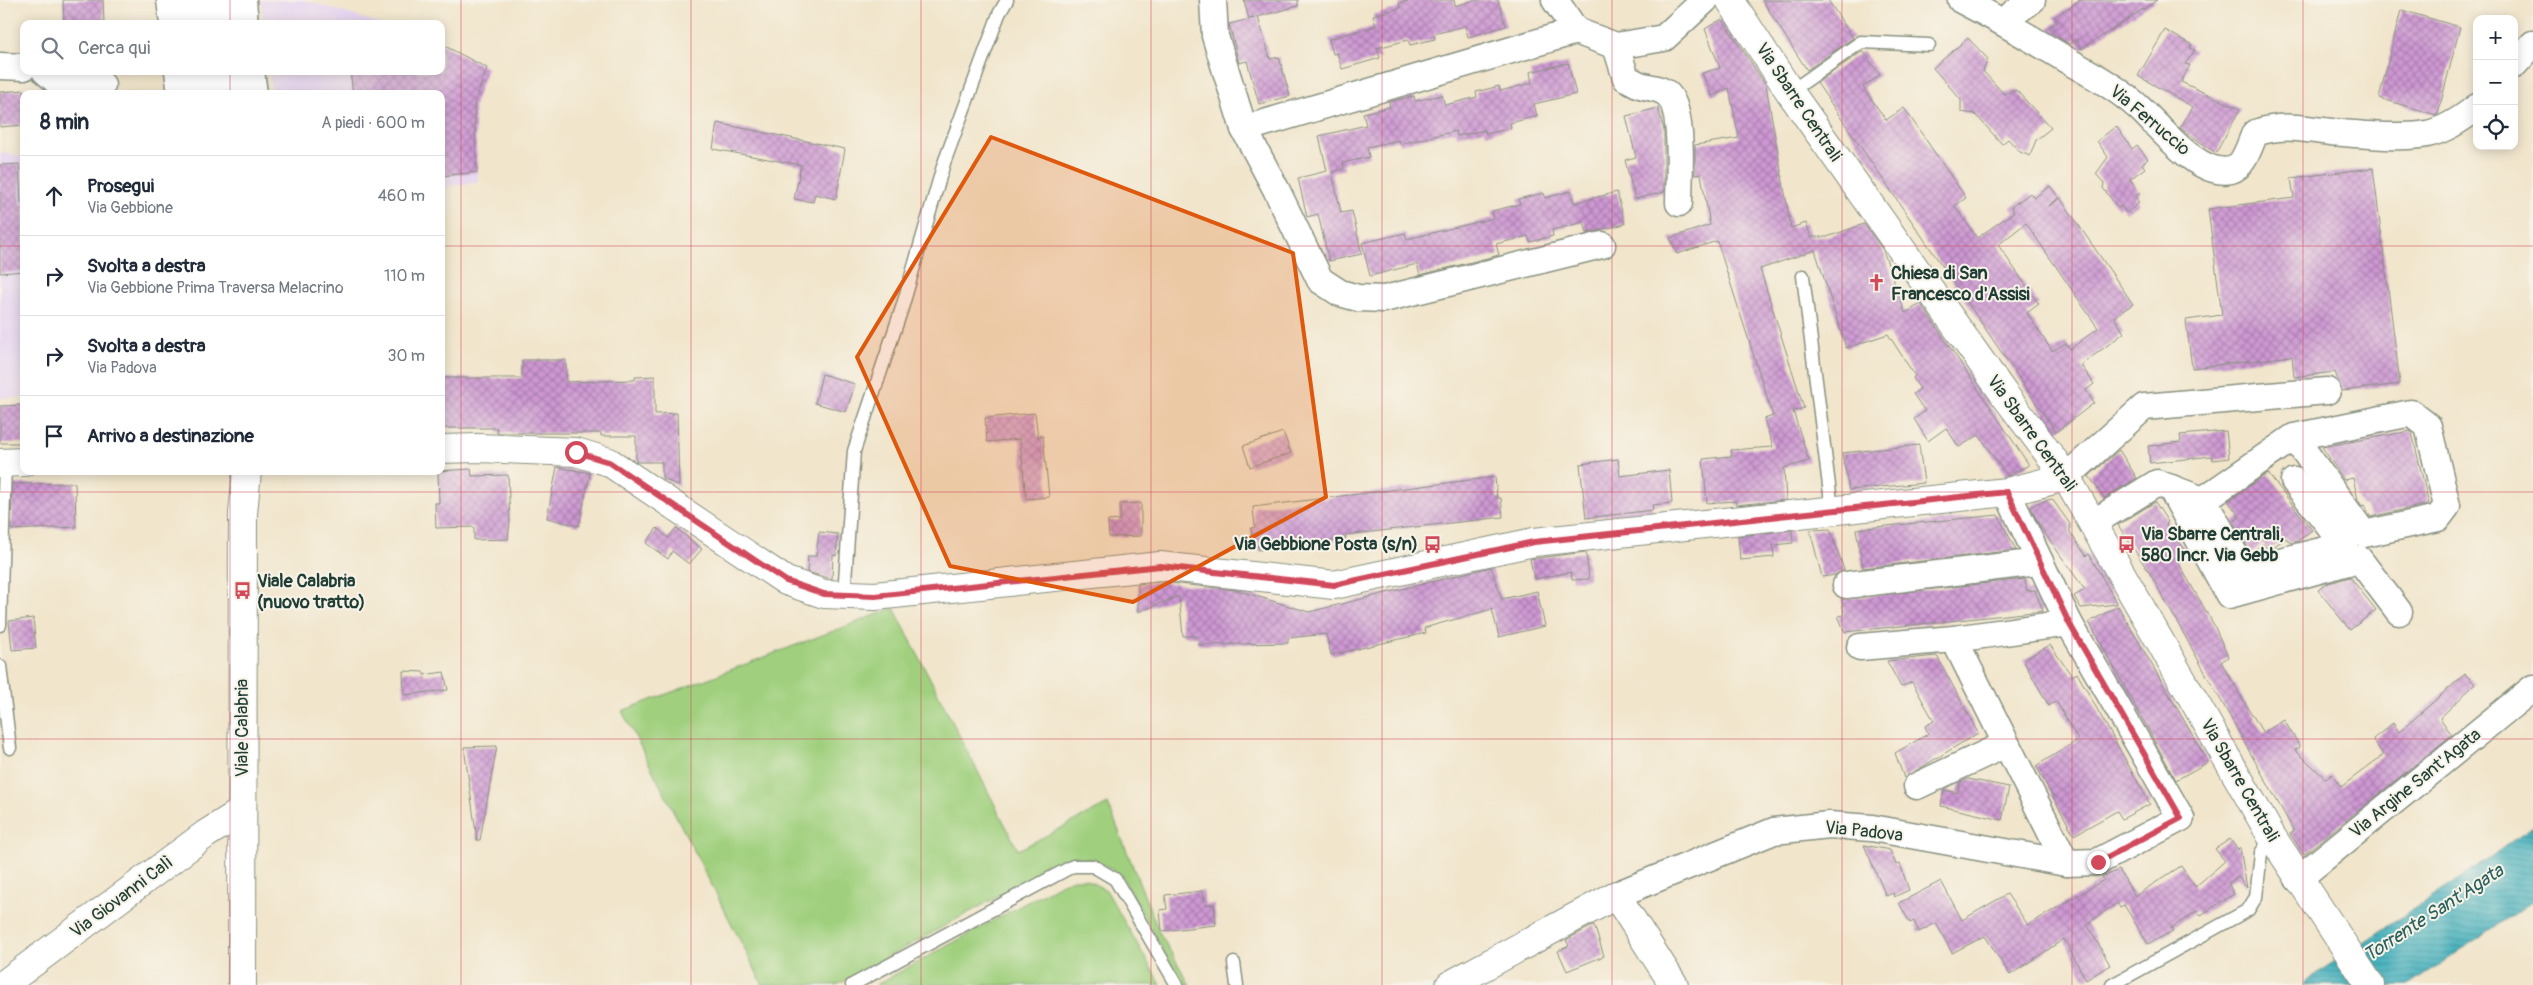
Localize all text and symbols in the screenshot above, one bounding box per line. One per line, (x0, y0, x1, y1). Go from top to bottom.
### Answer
map controls (2473, 15, 2518, 150)
button: + (2473, 15, 2518, 60)
search box (20, 20, 445, 75)
icon: search (38, 34, 66, 62)
text: Cerca qui (78, 36, 150, 60)
street label: Via Sbarre Centrali (1750, 38, 1847, 166)
button: − (2473, 60, 2518, 105)
street label: Via Ferruccio (2105, 80, 2195, 161)
button: locate (2473, 105, 2518, 150)
text: 8 min (40, 109, 89, 136)
text: A piedi · 600 m (321, 113, 425, 133)
text: Prosegui (87, 174, 154, 198)
icon: ahead (40, 182, 68, 210)
text: 460 m (378, 186, 425, 206)
text: Via Gebbione (87, 198, 173, 218)
text: Svolta a destra (87, 254, 206, 278)
icon: right (40, 262, 68, 290)
place label: Chiesa di San Francesco d'Assisi (1891, 262, 2030, 306)
text: 110 m (384, 266, 425, 286)
church icon: Chiesa di San Francesco d'Assisi (1867, 273, 1887, 293)
text: Via Gebbione Prima Traversa Melacrino (87, 278, 344, 298)
text: Svolta a destra (87, 334, 206, 358)
icon: right (40, 342, 68, 370)
text: 30 m (387, 346, 425, 366)
text: Via Padova (87, 358, 157, 378)
street label: Via Sbarre Centrali (1982, 371, 2082, 496)
icon: arrive (40, 422, 68, 450)
text: Arrivo a destinazione (87, 424, 254, 448)
route start (565, 441, 588, 464)
place label: Via Sbarre Centrali, 580 Incr. Via Gebb (2141, 523, 2284, 567)
place label: Via Gebbione Posta (s/n) (1234, 533, 1418, 556)
bus stop icon: Via Gebbione Posta (s/n) (1422, 534, 1442, 554)
bus stop icon: Via Sbarre Centrali, 580 Incr. Via Gebb (2117, 534, 2137, 554)
place label: Viale Calabria (nuovo tratto) (257, 570, 365, 614)
bus stop icon: Viale Calabria (nuovo tratto) (233, 581, 253, 601)
street label: Viale Calabria (231, 679, 254, 777)
street label: Via Sbarre Centrali (2195, 715, 2284, 846)
street label: Via Argine Sant'Agata (2345, 723, 2486, 844)
street label: Via Padova (1824, 816, 1904, 847)
street label: Via Giovanni Calì (66, 851, 177, 943)
route end (2087, 851, 2110, 874)
water label: Torrente Sant'Agata (2359, 858, 2509, 967)

